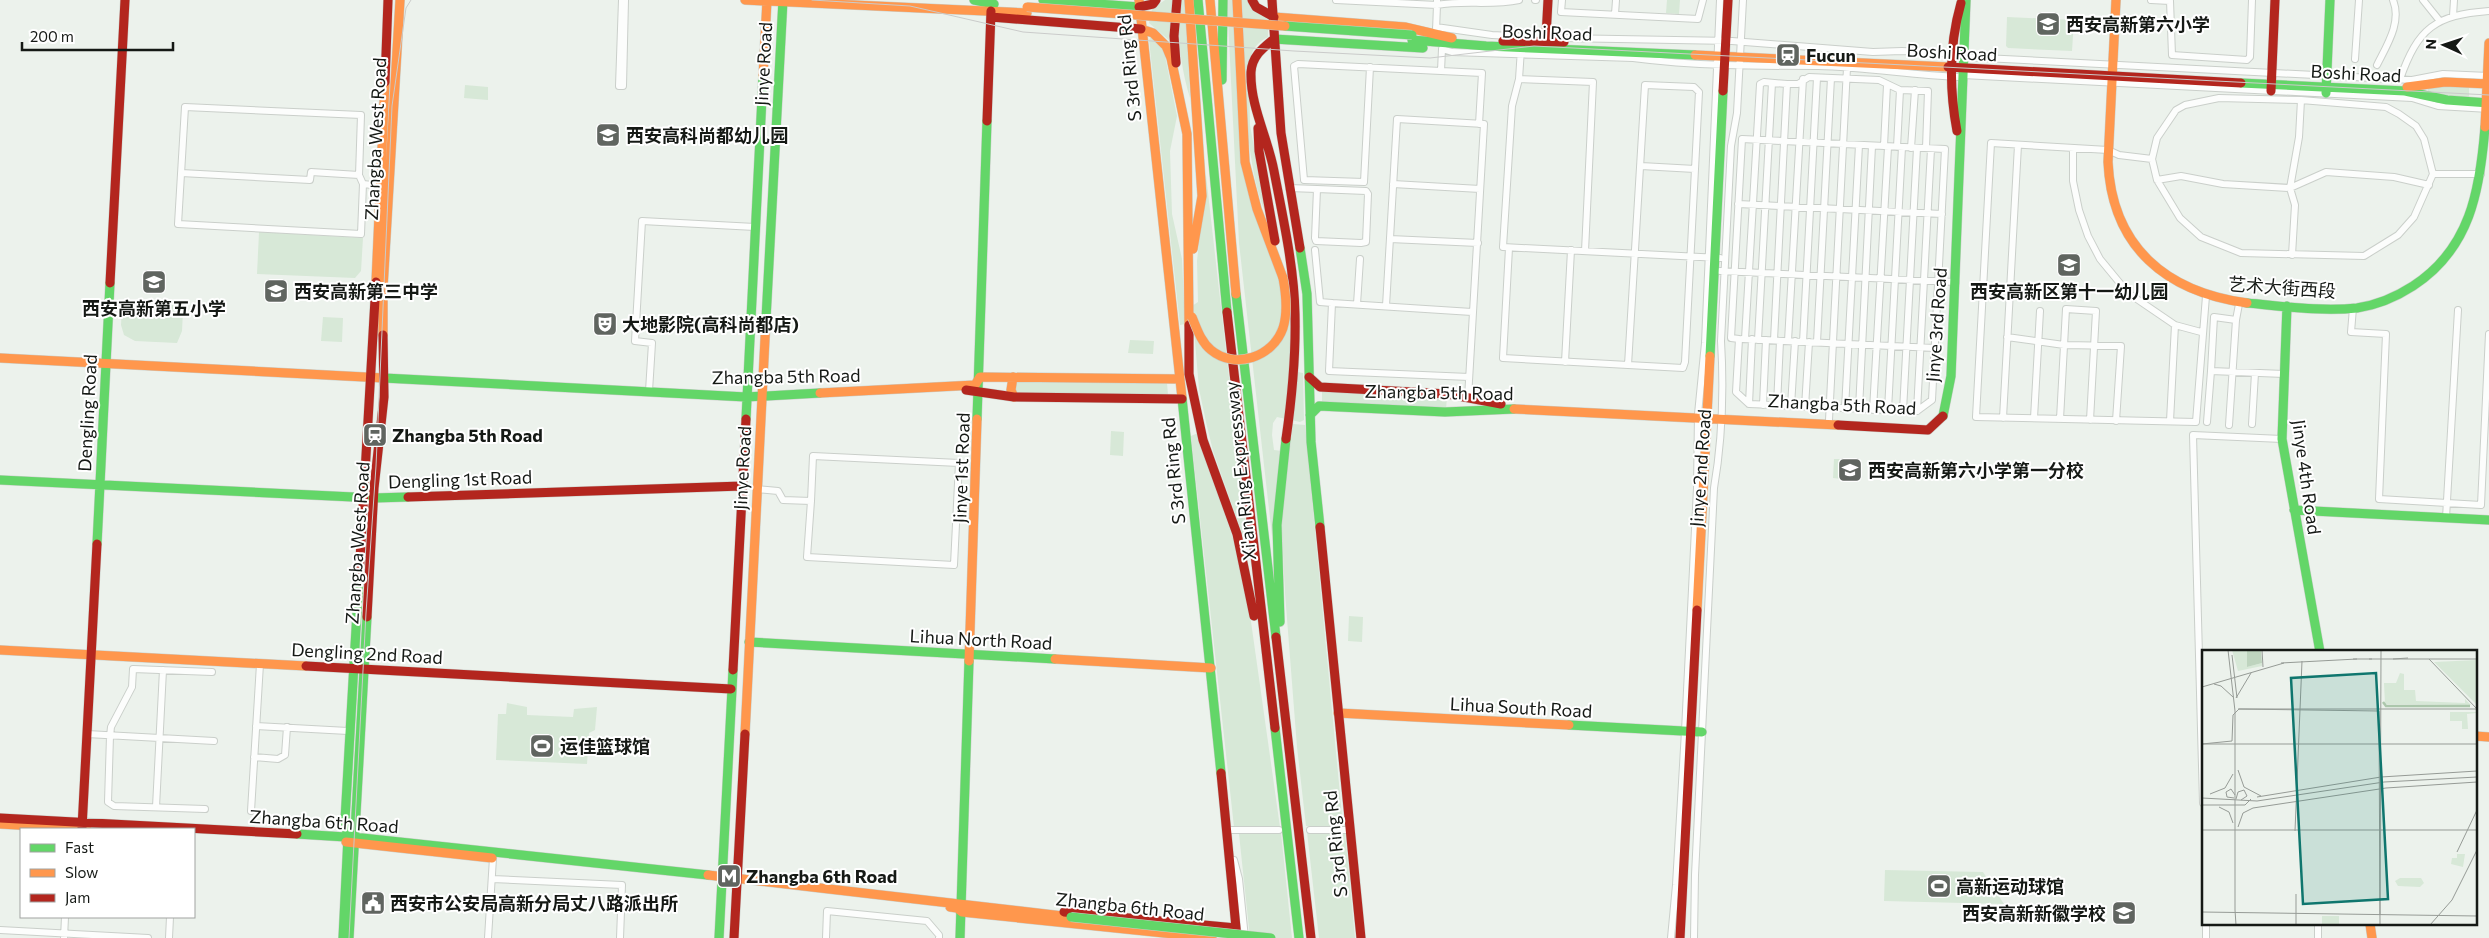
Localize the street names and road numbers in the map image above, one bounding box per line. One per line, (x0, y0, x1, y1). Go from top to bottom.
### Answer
street label: S 3rd Ring Rd (1112, 14, 1146, 122)
street label: Boshi Road (1501, 19, 1593, 45)
street label: Jinye Road (750, 22, 776, 106)
street label: Boshi Road (1906, 39, 1998, 65)
street label: Zhangba West Road (360, 57, 390, 221)
street label: Boshi Road (2310, 60, 2402, 86)
street label: Jinye 3rd Road (1921, 267, 1951, 383)
street label: 艺术大街西段 (2227, 272, 2337, 302)
street label: Dengling Road (73, 354, 101, 472)
street label: Zhangba 5th Road (711, 364, 861, 388)
street label: Xi'an Ring Expressway (1220, 380, 1260, 562)
street label: Zhangba 5th Road (1364, 380, 1514, 404)
street label: Zhangba 5th Road (1767, 389, 1917, 419)
street label: Jinye 2nd Road (1685, 408, 1715, 528)
street label: Jinye 1st Road (948, 412, 974, 524)
street label: S 3rd Ring Rd (1156, 417, 1190, 525)
street label: Jinye 4th Road (2288, 418, 2326, 536)
street label: Jinye Road (729, 426, 755, 510)
street label: Zhangba West Road (340, 461, 374, 625)
street label: Dengling 1st Road (388, 465, 532, 493)
street label: Lihua North Road (909, 624, 1053, 654)
street label: Dengling 2nd Road (291, 638, 443, 668)
street label: Lihua South Road (1449, 692, 1593, 722)
street label: S 3rd Ring Rd (1318, 790, 1352, 898)
street label: Zhangba 6th Road (249, 805, 399, 837)
street label: Zhangba 6th Road (1055, 887, 1205, 925)

